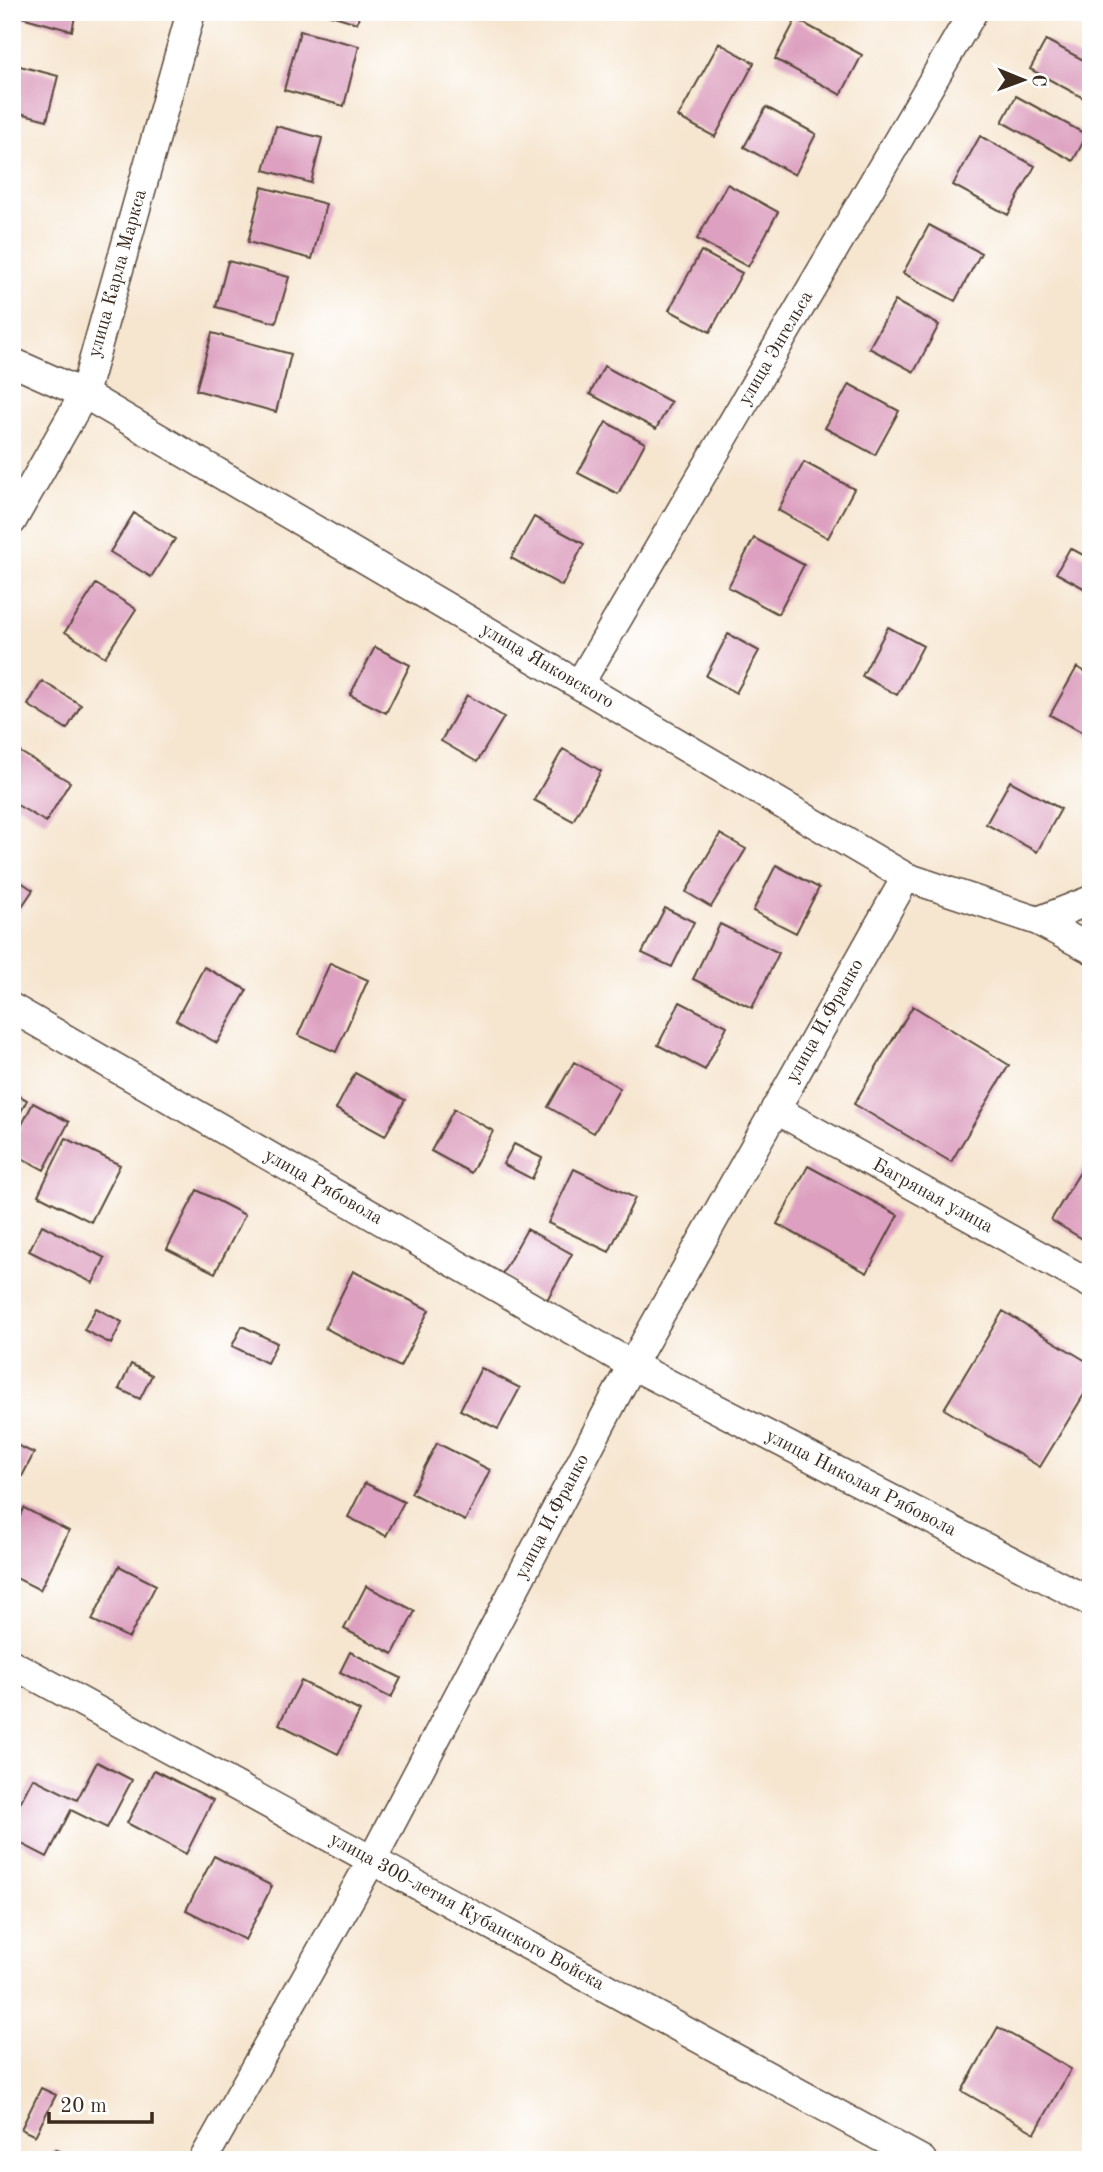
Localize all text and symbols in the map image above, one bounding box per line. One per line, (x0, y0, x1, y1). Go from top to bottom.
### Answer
north arrow (988, 46, 1058, 116)
text: С (1028, 74, 1047, 87)
street label: улица Карла Маркса (85, 187, 150, 360)
street label: улица Энгельса (735, 287, 817, 409)
street label: улица Янковского (477, 620, 617, 713)
street label: улица И.Франко (783, 956, 867, 1086)
street label: улица Рябовола (261, 1146, 386, 1229)
street label: Багряная улица (869, 1155, 996, 1237)
street label: улица Николая Рябовола (763, 1426, 960, 1540)
street label: улица И.Франко (512, 1451, 593, 1583)
street label: улица 300-летия Кубанского Войска (326, 1830, 608, 1995)
scale bar (49, 2081, 152, 2125)
text: 20 m (60, 2096, 107, 2117)

